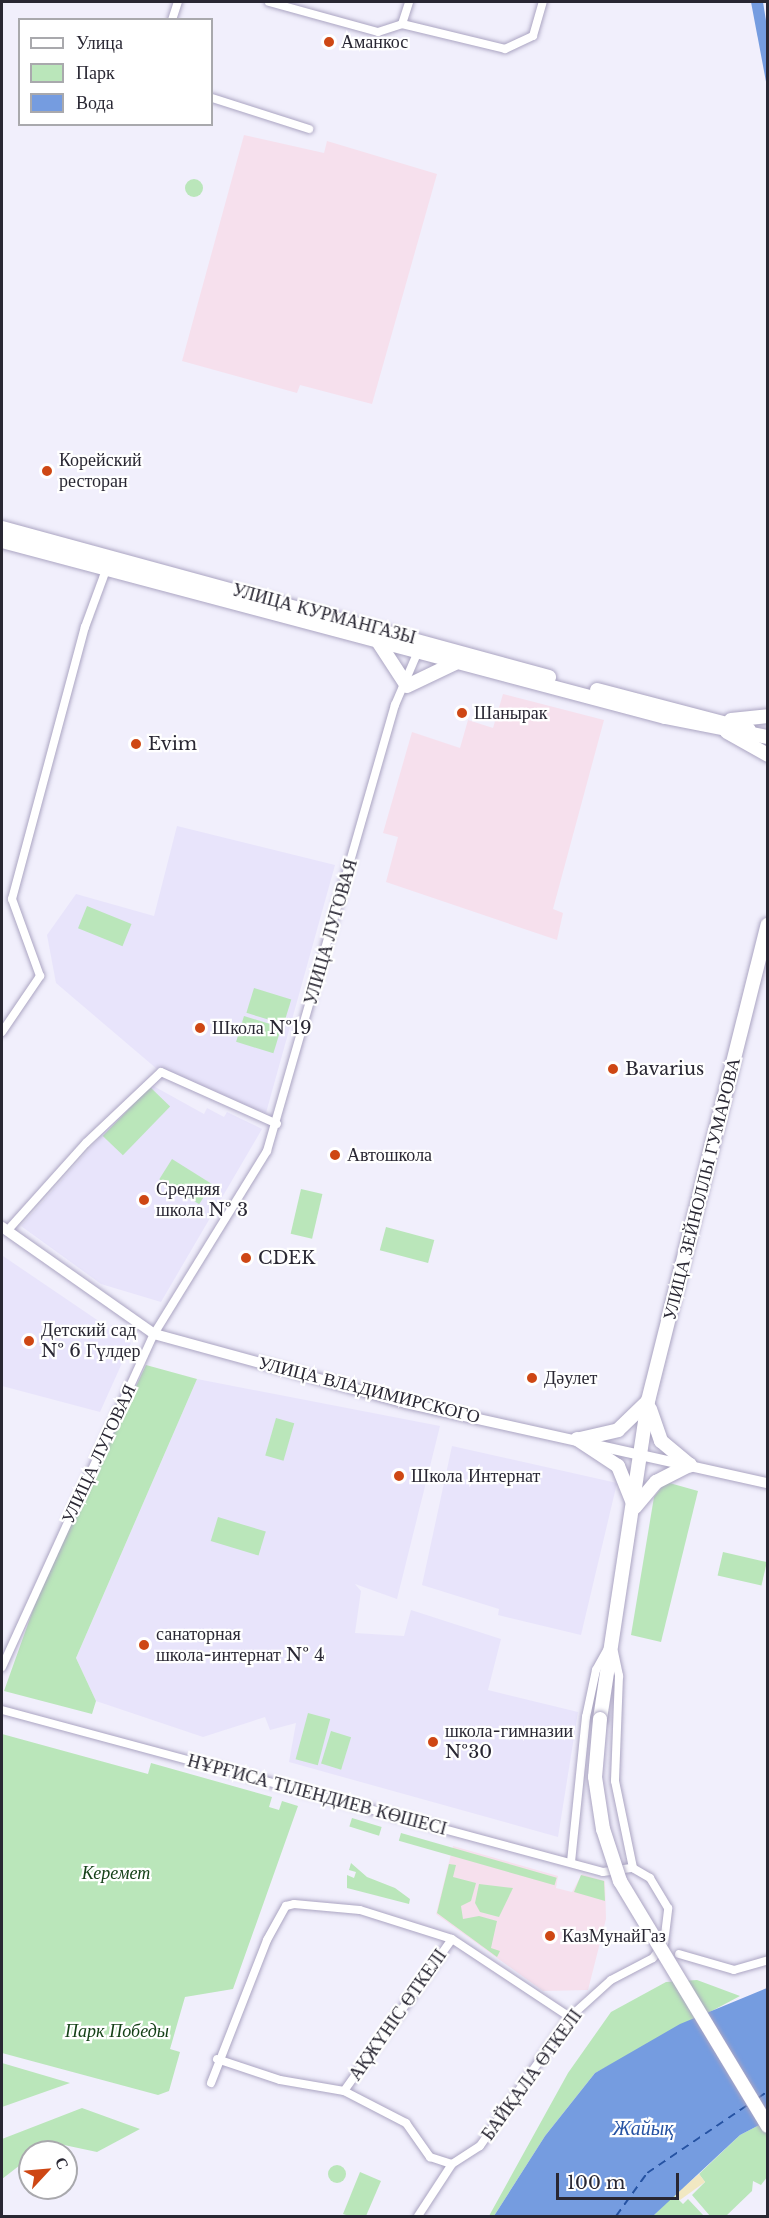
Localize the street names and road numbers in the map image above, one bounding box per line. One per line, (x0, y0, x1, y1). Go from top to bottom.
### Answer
street label: УЛИЦА КУРМАНГАЗЫ (230, 579, 418, 649)
street label: УЛИЦА ЛУГОВАЯ (300, 857, 362, 1007)
street label: УЛИЦА ЗЕЙНОЛЛЫ ГУМАРОВА (659, 1056, 745, 1322)
street label: УЛИЦА ВЛАДИМИРСКОГО (256, 1352, 482, 1428)
street label: УЛИЦА ЛУГОВАЯ (57, 1381, 141, 1527)
street label: НҰРҒИСА ТІЛЕНДИЕВ КӨШЕСІ (185, 1750, 449, 1840)
street label: АҚЖҮНІС ӨТКЕЛІ (345, 1945, 451, 2085)
street label: БАЙҚАЛА ӨТКЕЛІ (477, 2005, 587, 2145)

